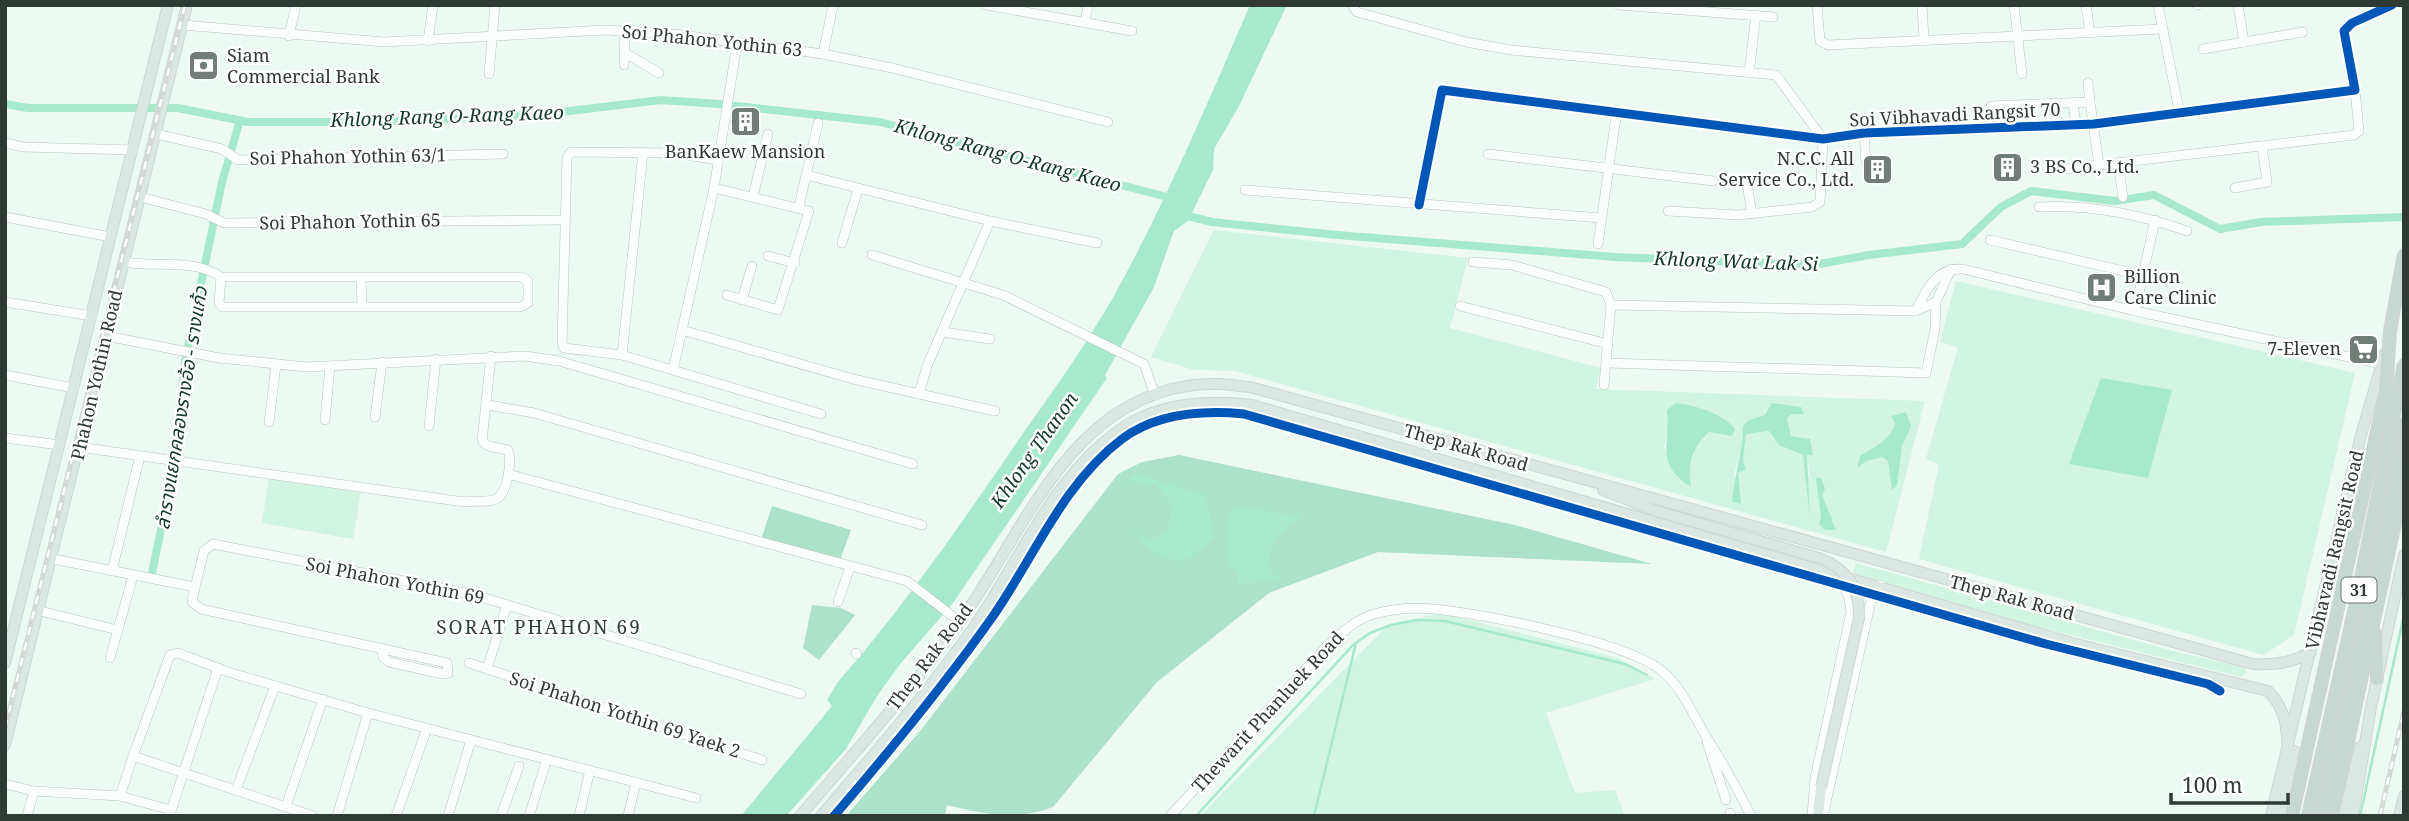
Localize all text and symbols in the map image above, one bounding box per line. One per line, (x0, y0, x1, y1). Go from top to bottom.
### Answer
street label: Soi Phahon Yothin 63 (621, 19, 804, 61)
place label: Siam Commercial Bank (227, 43, 380, 88)
bank icon: Siam Commercial Bank (187, 49, 221, 83)
street label: Soi Vibhavadi Rangsit 70 (1849, 96, 2061, 132)
water label: Khlong Rang O-Rang Kaeo (329, 99, 564, 133)
building icon: BanKaew Mansion (728, 104, 762, 138)
water label: Khlong Rang O-Rang Kaeo (891, 112, 1124, 198)
place label: BanKaew Mansion (665, 139, 826, 163)
street label: Soi Phahon Yothin 63/1 (249, 142, 447, 170)
place label: N.C.C. All Service Co., Ltd. (1719, 146, 1854, 191)
building icon: 3 BS Co., Ltd. (1990, 150, 2024, 184)
building icon: N.C.C. All Service Co., Ltd. (1860, 152, 1894, 186)
place label: 3 BS Co., Ltd. (2030, 154, 2139, 178)
street label: Soi Phahon Yothin 65 (259, 207, 441, 235)
water label: Khlong Wat Lak Si (1652, 245, 1819, 277)
place label: Billion Care Clinic (2124, 264, 2217, 309)
hospital icon: Billion Care Clinic (2084, 270, 2118, 304)
water label: ลำรางแยกคลองรางอ้อ - รางแก้ว (149, 284, 213, 531)
street label: Phahon Yothin Road (65, 287, 127, 462)
supermarket icon: 7-Eleven (2347, 332, 2381, 366)
place label: 7-Eleven (2267, 336, 2341, 360)
water label: Khlong Thanon (984, 386, 1084, 514)
street label: Thep Rak Road (1401, 418, 1531, 476)
street label: Vibhavadi Rangsit Road (2299, 448, 2369, 652)
street label: Soi Phahon Yothin 69 (304, 551, 487, 609)
street label: Thep Rak Road (1947, 569, 2077, 625)
road number: 31 (2342, 578, 2376, 603)
street label: Thep Rak Road (881, 598, 977, 715)
district label: SORAT PHAHON 69 (436, 614, 642, 640)
street label: Thewarit Phanluek Road (1186, 626, 1348, 797)
street label: Soi Phahon Yothin 69 Yaek 2 (507, 665, 744, 763)
scale bar (2171, 762, 2288, 806)
text: 100 m (2182, 771, 2243, 799)

